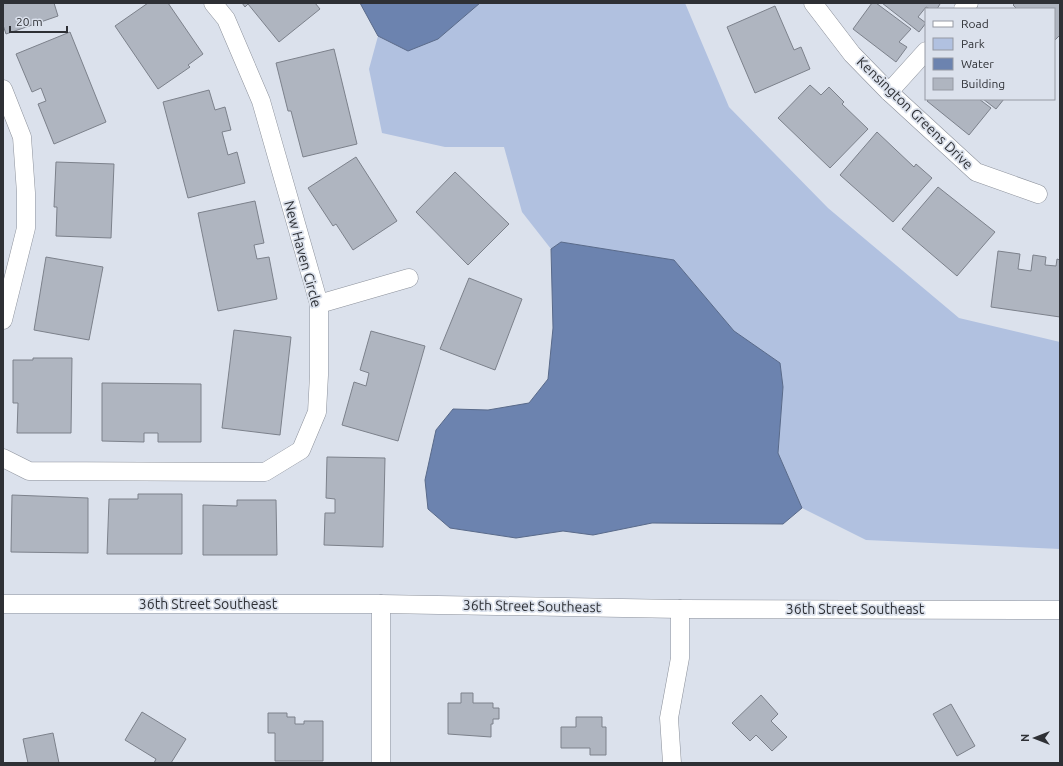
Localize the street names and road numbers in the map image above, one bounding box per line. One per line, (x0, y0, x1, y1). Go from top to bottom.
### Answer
street label: Kensington Greens Drive (854, 53, 976, 173)
street label: New Haven Circle (281, 199, 325, 309)
street label: 36th Street Southeast (139, 596, 278, 612)
street label: 36th Street Southeast (463, 597, 602, 615)
street label: 36th Street Southeast (786, 601, 925, 617)

